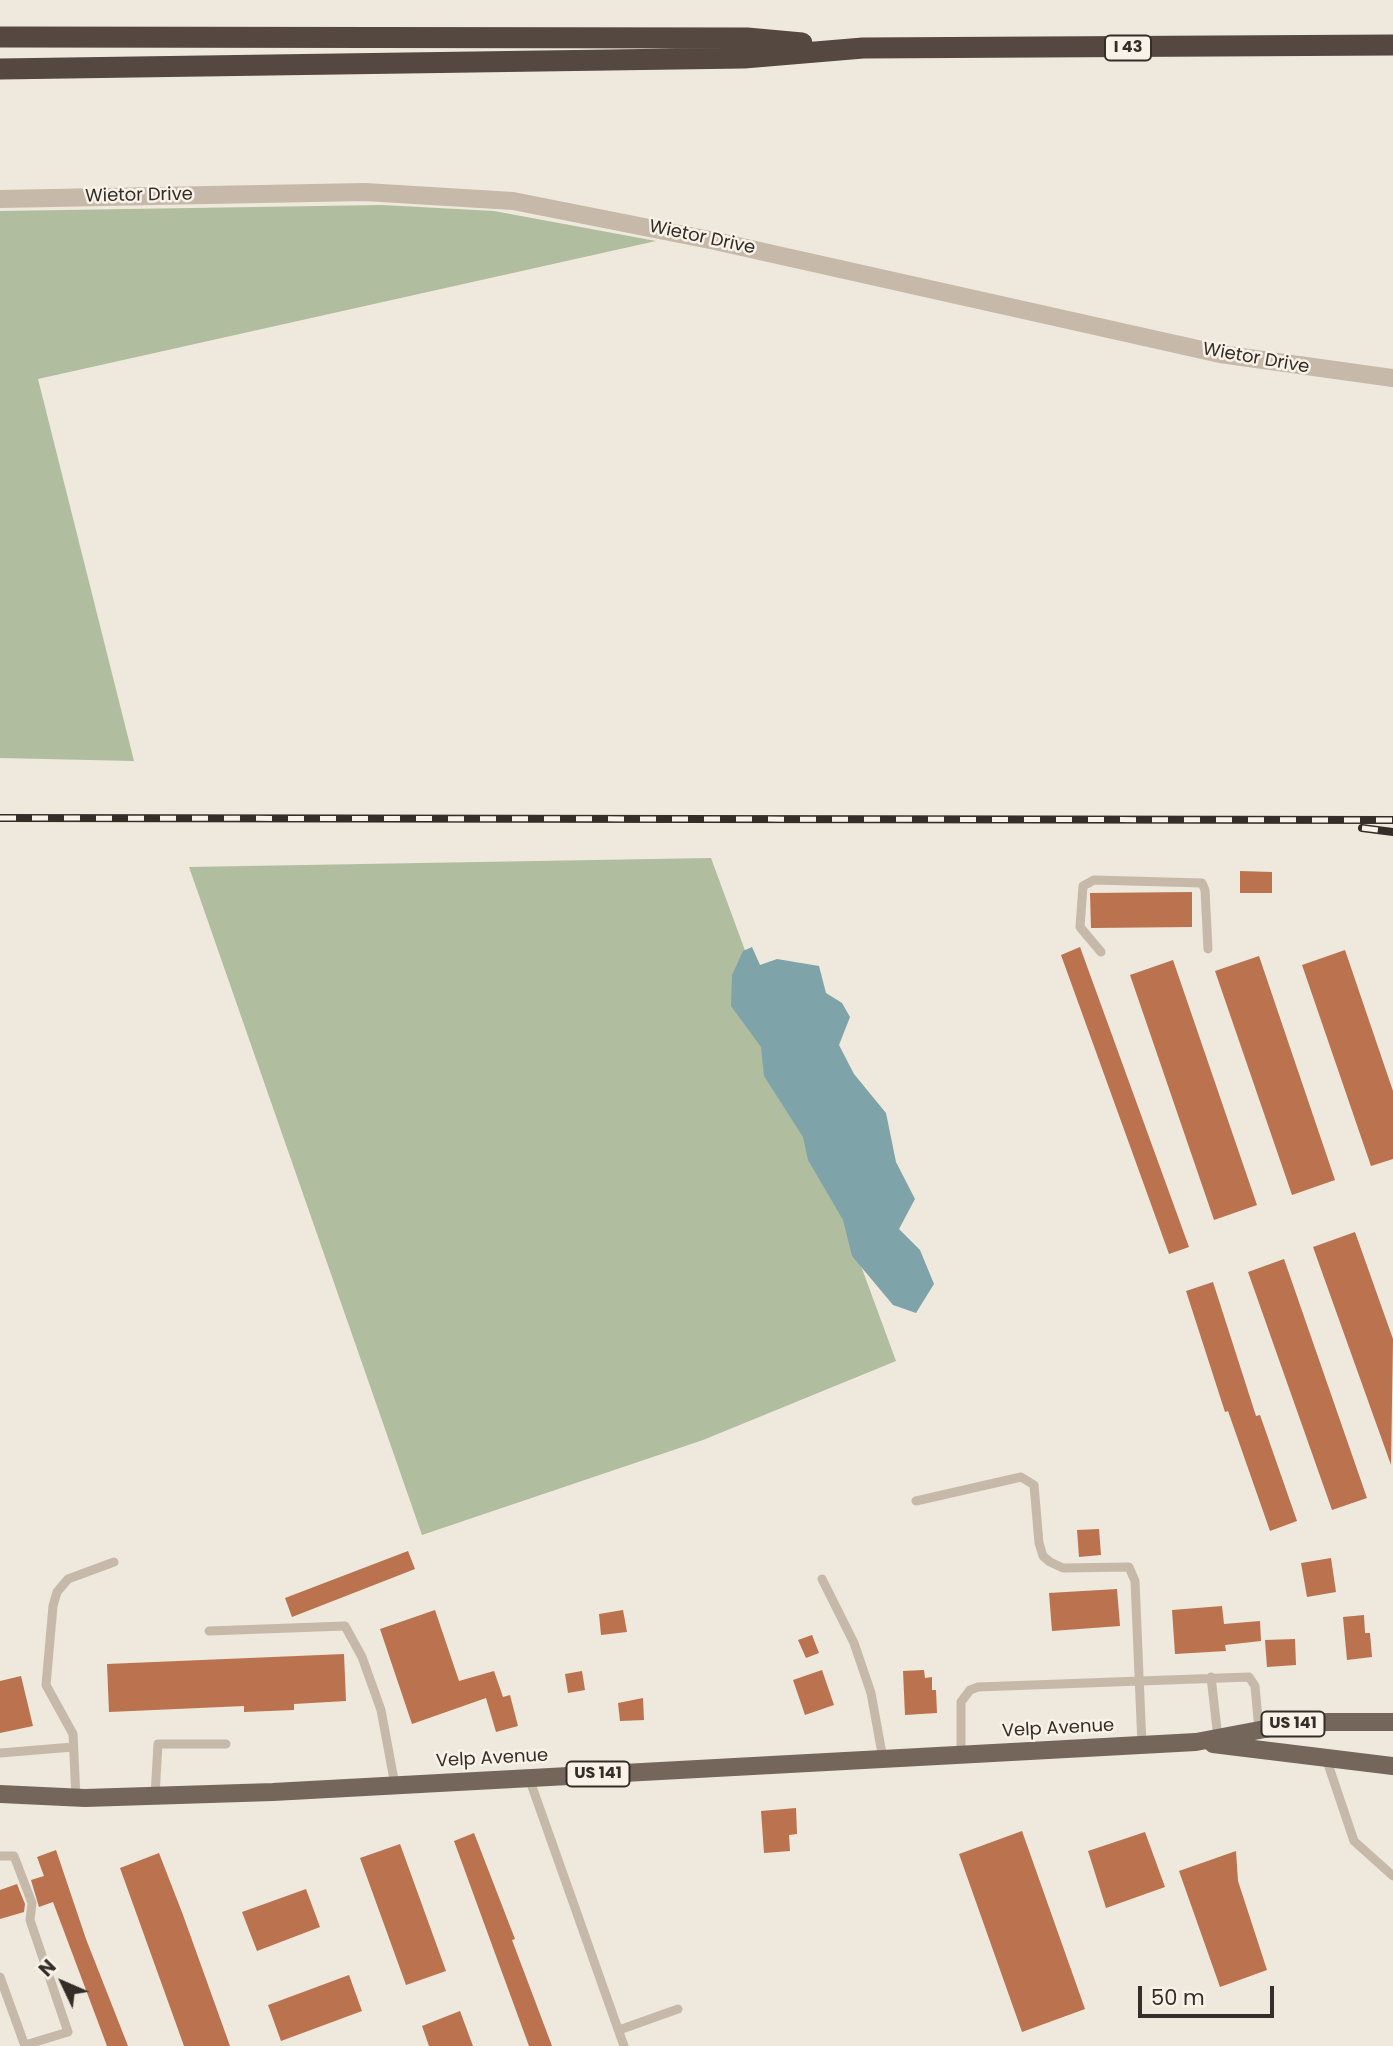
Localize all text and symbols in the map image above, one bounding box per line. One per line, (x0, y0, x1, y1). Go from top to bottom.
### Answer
road number: I 43 (1105, 36, 1151, 60)
street label: Wietor Drive (85, 184, 193, 208)
street label: Wietor Drive (647, 216, 757, 260)
street label: Wietor Drive (1201, 339, 1311, 379)
road number: US 141 (1262, 1712, 1324, 1736)
street label: Velp Avenue (1001, 1715, 1115, 1743)
street label: Velp Avenue (435, 1745, 549, 1773)
road number: US 141 (566, 1762, 630, 1786)
north arrow (28, 1948, 98, 2018)
text: N (33, 1954, 62, 1983)
scale bar (1141, 1972, 1278, 2016)
text: 50 m (1151, 1983, 1205, 2012)

